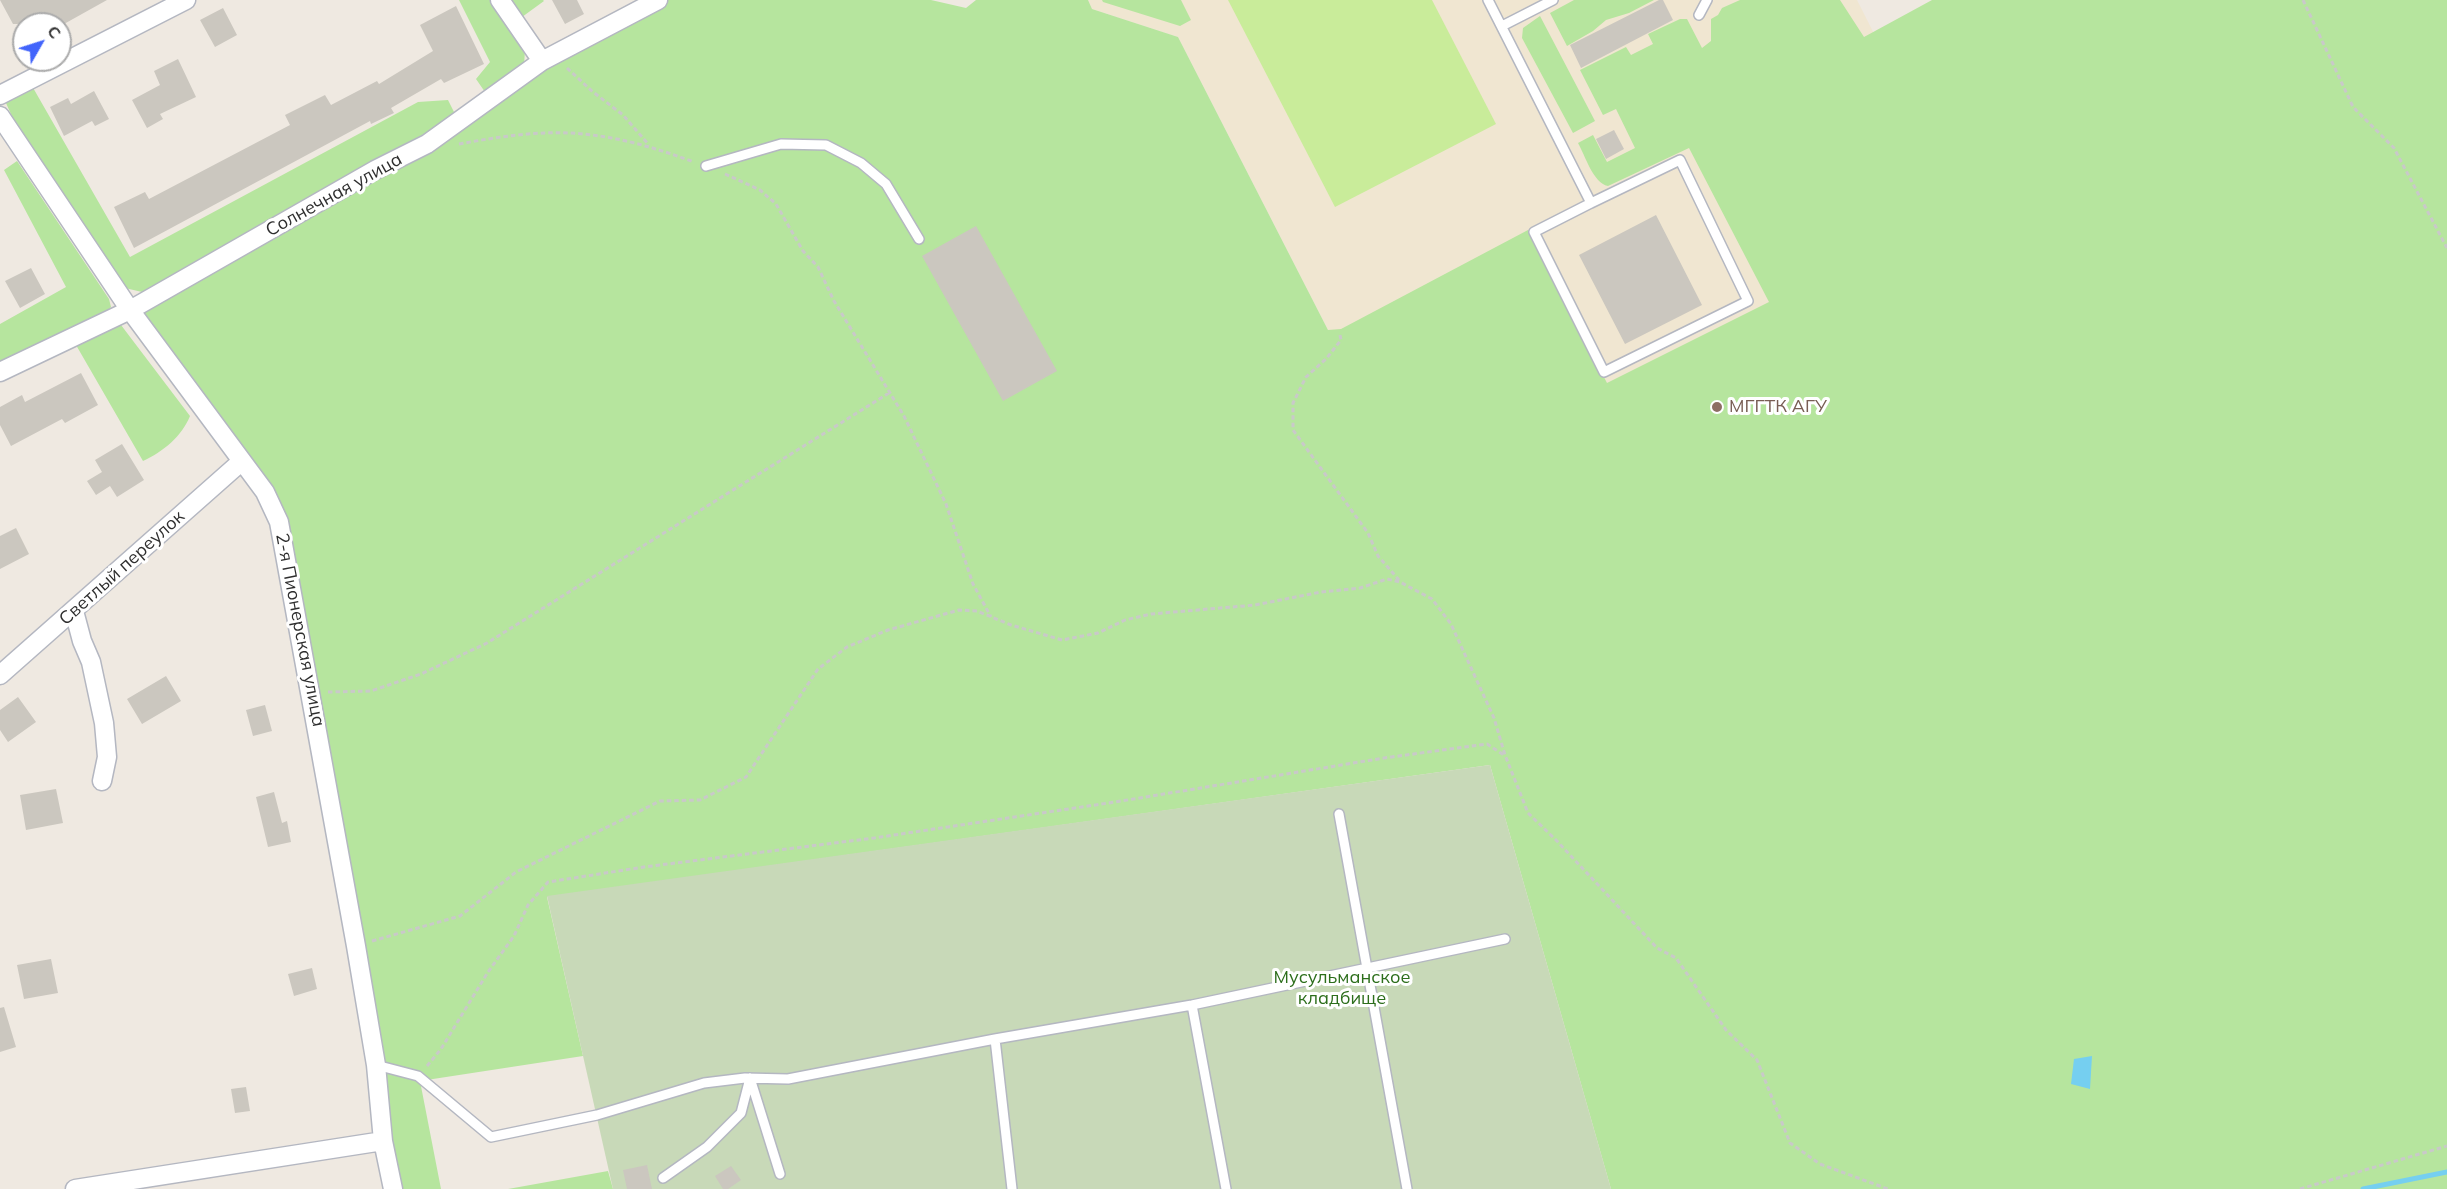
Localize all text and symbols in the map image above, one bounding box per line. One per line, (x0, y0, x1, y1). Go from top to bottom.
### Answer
north arrow (12, 12, 72, 72)
text: С (43, 21, 66, 42)
street label: Солнечная улица (262, 149, 406, 241)
place label: МГГТК АГУ (1729, 396, 1827, 418)
marker: МГГТК АГУ (1710, 400, 1724, 414)
street label: Светлый переулок (55, 506, 189, 630)
street label: 2-я Пионерская улица (271, 531, 329, 729)
park label: Мусульманское кладбище (1274, 967, 1410, 1010)

